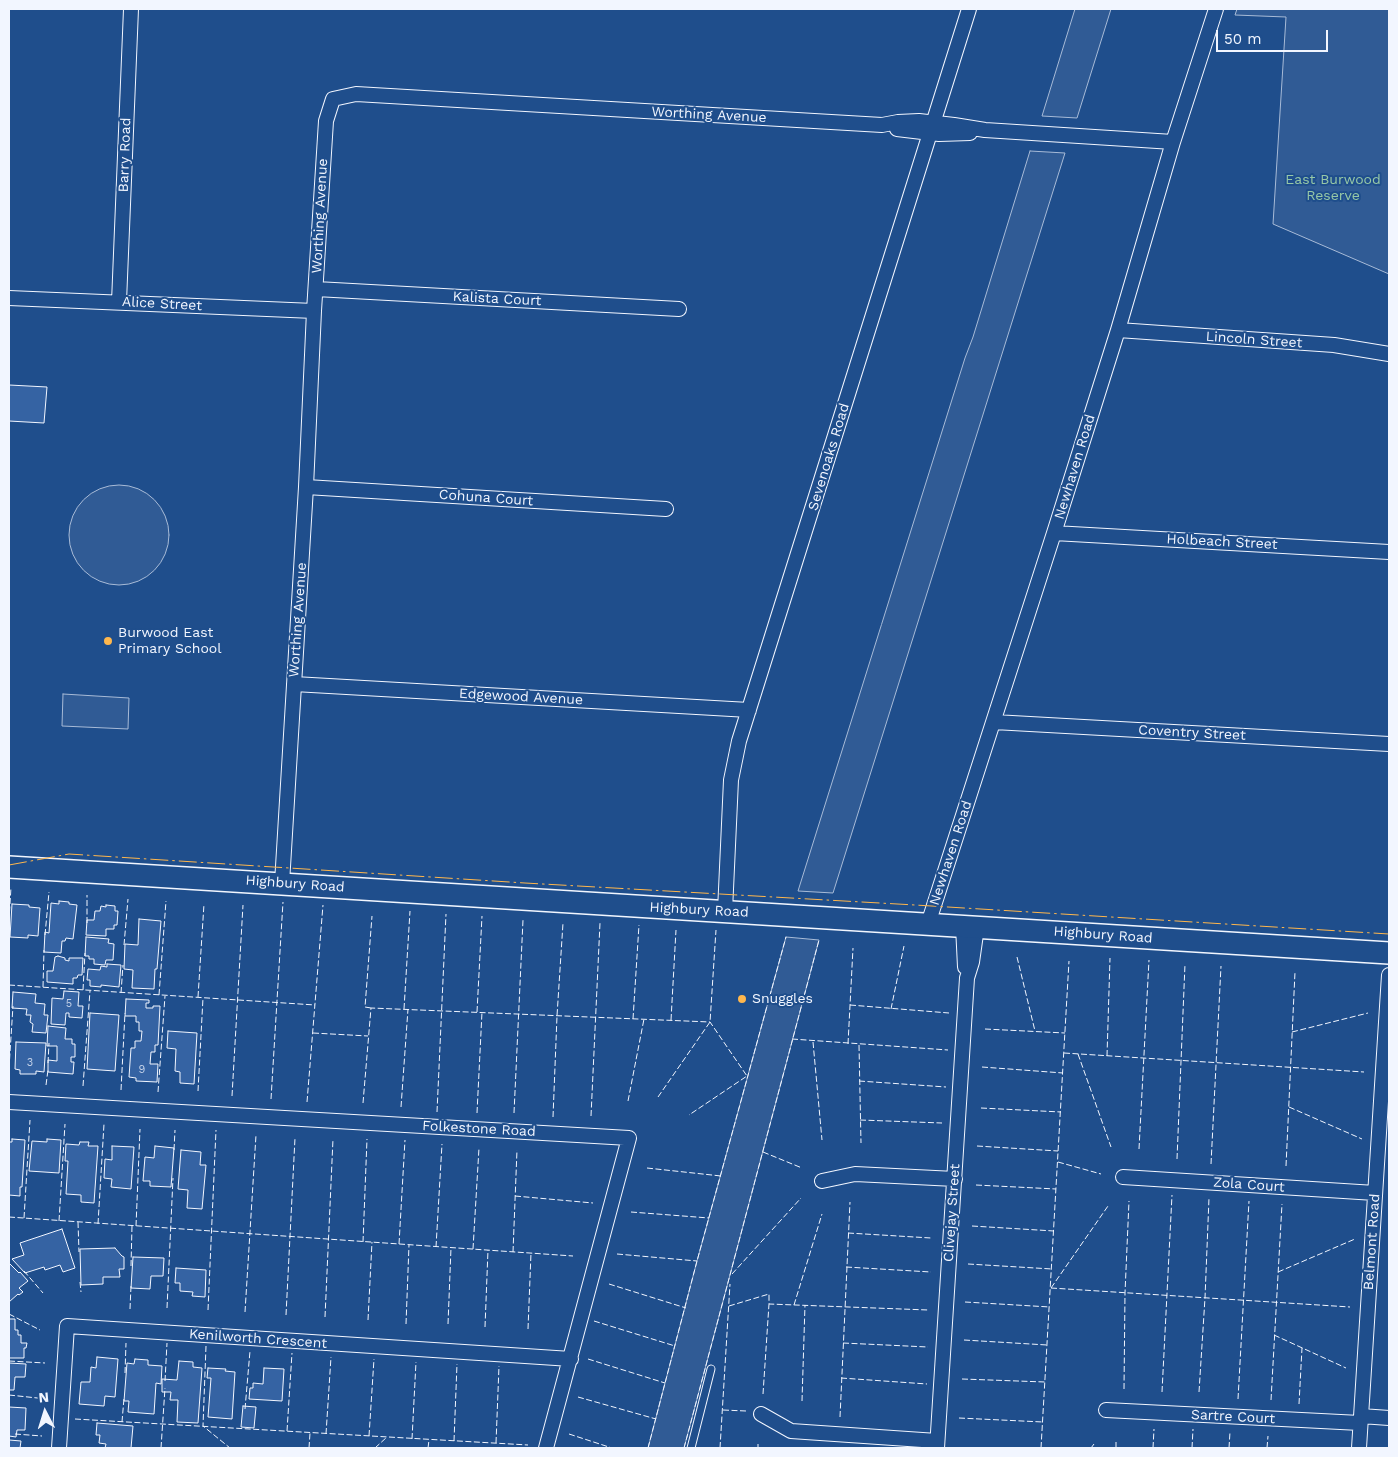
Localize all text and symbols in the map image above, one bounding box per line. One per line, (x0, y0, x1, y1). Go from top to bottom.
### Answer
scale bar (1218, 20, 1330, 52)
text: 50 m (1224, 30, 1261, 48)
street label: Worthing Avenue (651, 104, 767, 126)
street label: Barry Road (115, 117, 135, 193)
street label: Worthing Avenue (309, 158, 331, 274)
park label: East Burwood Reserve (1285, 172, 1381, 204)
street label: Kalista Court (452, 288, 542, 310)
street label: Alice Street (122, 294, 202, 314)
street label: Lincoln Street (1205, 328, 1303, 352)
street label: Sevenoaks Road (805, 401, 853, 513)
street label: Newhaven Road (1051, 412, 1099, 522)
street label: Cohuna Court (438, 486, 534, 510)
street label: Holbeach Street (1166, 531, 1278, 553)
street label: Worthing Avenue (286, 562, 310, 678)
place label: Burwood East Primary School (118, 625, 222, 658)
marker: Burwood East Primary School (102, 635, 114, 647)
street label: Edgewood Avenue (459, 685, 583, 709)
street label: Coventry Street (1138, 722, 1246, 744)
street label: Newhaven Road (926, 799, 976, 907)
street label: Highbury Road (245, 872, 345, 896)
street label: Highbury Road (649, 899, 749, 921)
street label: Highbury Road (1053, 923, 1153, 947)
place label: Snuggles (752, 991, 813, 1007)
marker: Snuggles (736, 993, 748, 1005)
house number: 5 (66, 997, 72, 1011)
house number: 3 (27, 1056, 33, 1070)
house number: 9 (139, 1063, 145, 1077)
street label: Folkestone Road (422, 1118, 536, 1140)
street label: Clivejay Street (940, 1163, 964, 1263)
street label: Zola Court (1213, 1174, 1285, 1196)
street label: Belmont Road (1360, 1193, 1384, 1291)
street label: Kenilworth Crescent (188, 1326, 328, 1352)
north arrow (20, 1387, 70, 1437)
text: N (38, 1389, 50, 1405)
street label: Sartre Court (1191, 1406, 1275, 1428)

